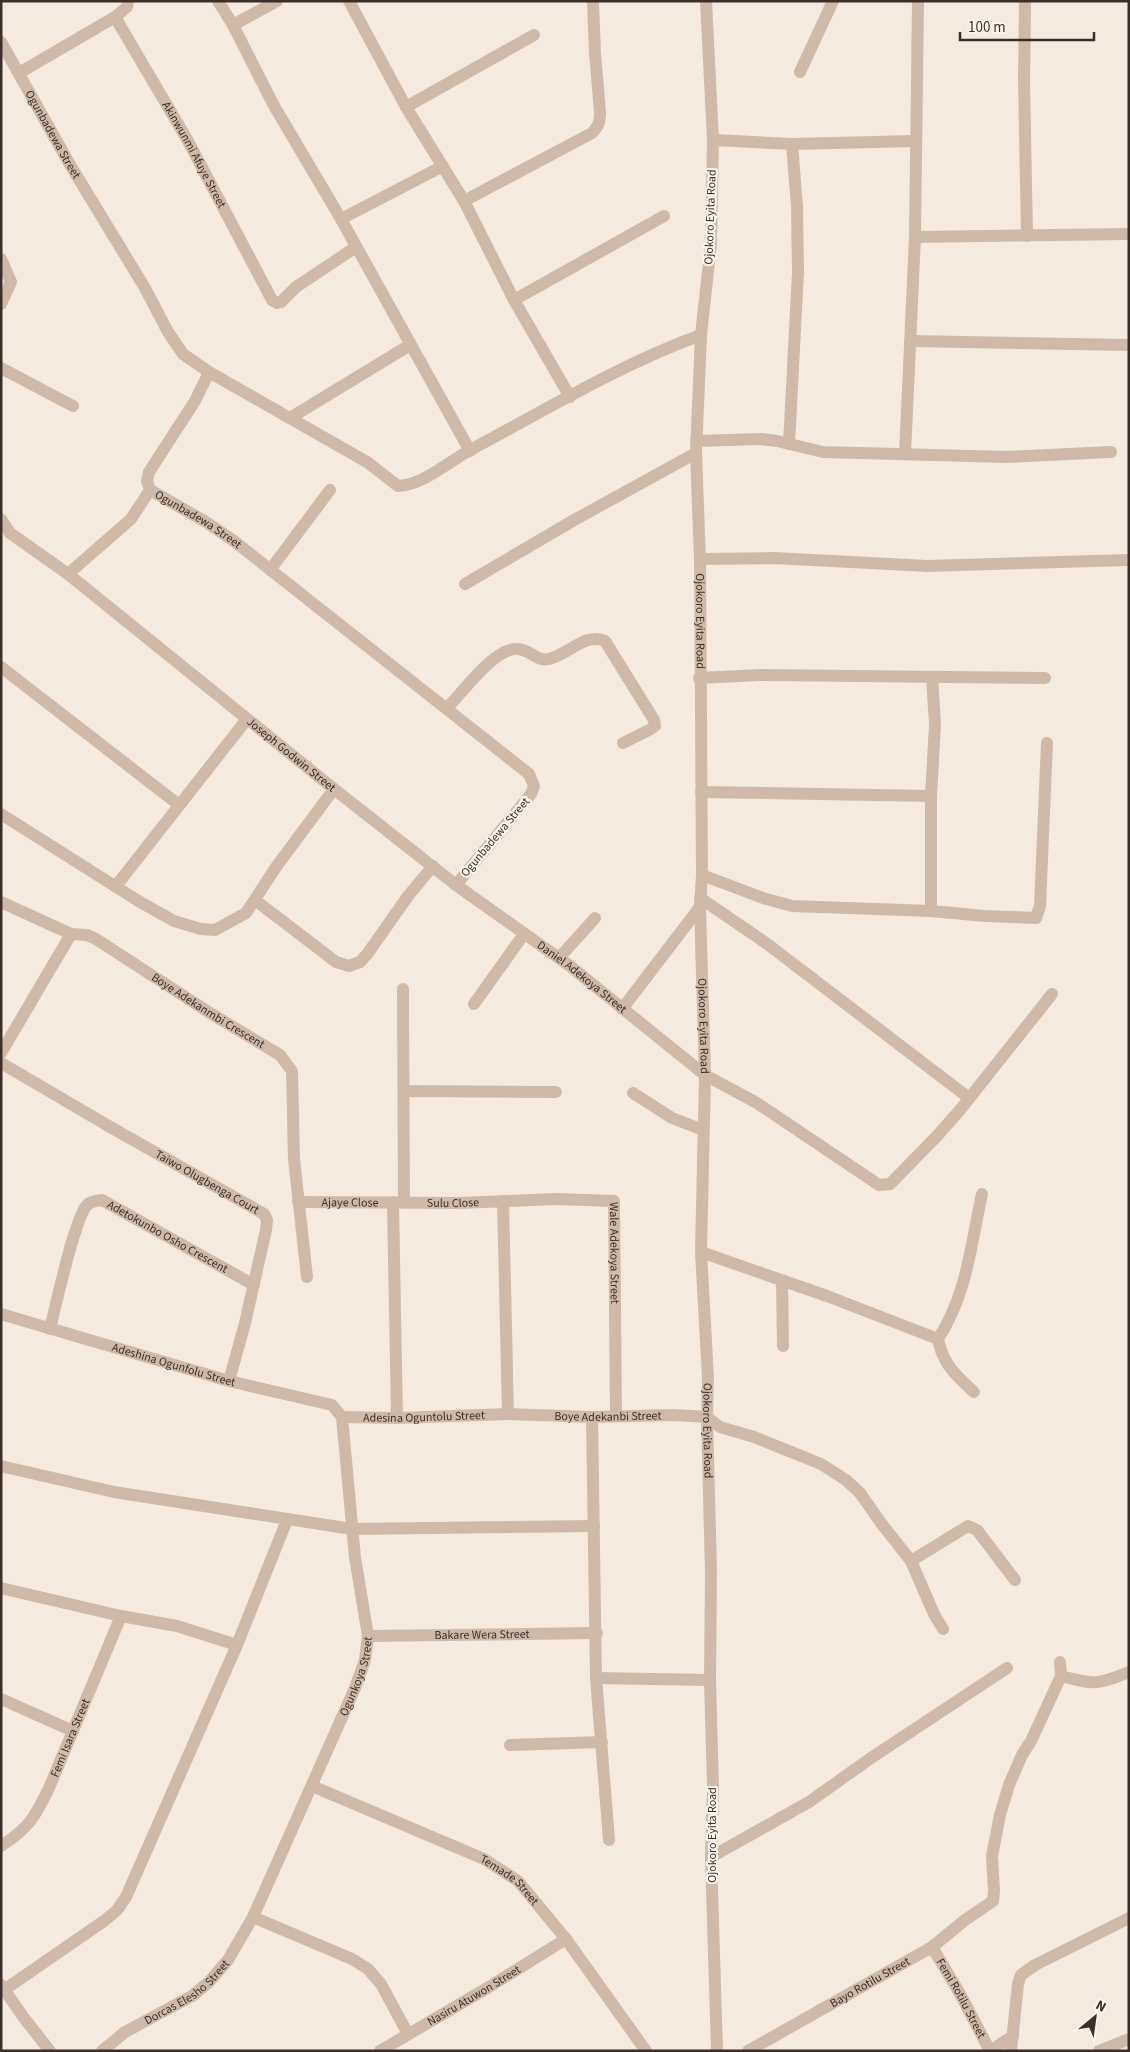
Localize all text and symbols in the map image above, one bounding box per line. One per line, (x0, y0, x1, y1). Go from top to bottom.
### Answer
scale bar (960, 10, 1094, 42)
text: 100 m (968, 17, 1006, 38)
street label: Ogunbadewa Street (21, 87, 85, 182)
street label: Akinwunmi Afuye Street (158, 98, 230, 211)
street label: Ojokoro Eyita Road (700, 169, 721, 265)
street label: Ogunbadewa Street (151, 486, 245, 553)
street label: Ojokoro Eyita Road (691, 573, 709, 669)
street label: Joseph Godwin Street (243, 714, 339, 796)
street label: Ogunbadewa Street (457, 794, 534, 881)
street label: Daniel Adekoya Street (533, 937, 630, 1018)
street label: Boye Adekanmbi Crescent (148, 969, 268, 1053)
street label: Ojokoro Eyita Road (693, 978, 713, 1074)
street label: Taiwo Olugbenga Court (152, 1146, 262, 1219)
street label: Ajaye Close (322, 1194, 379, 1212)
street label: Sulu Close (427, 1194, 480, 1212)
street label: Adetokunbo Osho Crescent (104, 1196, 231, 1278)
street label: Wale Adekoya Street (605, 1202, 623, 1304)
street label: Adeshina Ogunfolu Street (110, 1339, 237, 1391)
street label: Ojokoro Eyita Road (698, 1383, 717, 1479)
street label: Adesina Oguntolu Street (363, 1407, 485, 1427)
street label: Boye Adekanbi Street (554, 1407, 662, 1426)
street label: Bakare Wera Street (434, 1626, 530, 1644)
street label: Ogunkoya Street (335, 1636, 377, 1719)
street label: Femi Isara Street (46, 1696, 94, 1780)
street label: Ojokoro Eyita Road (704, 1787, 721, 1883)
street label: Temade Street (478, 1850, 543, 1909)
street label: Bayo Rotilu Street (827, 1953, 913, 2012)
street label: Femi Rotilu Street (932, 1955, 990, 2041)
street label: Dorcas Elesho Street (141, 1956, 234, 2029)
street label: Nasiru Atuwon Street (424, 1961, 524, 2030)
north arrow (1070, 1992, 1120, 2042)
text: N (1092, 1996, 1110, 2018)

